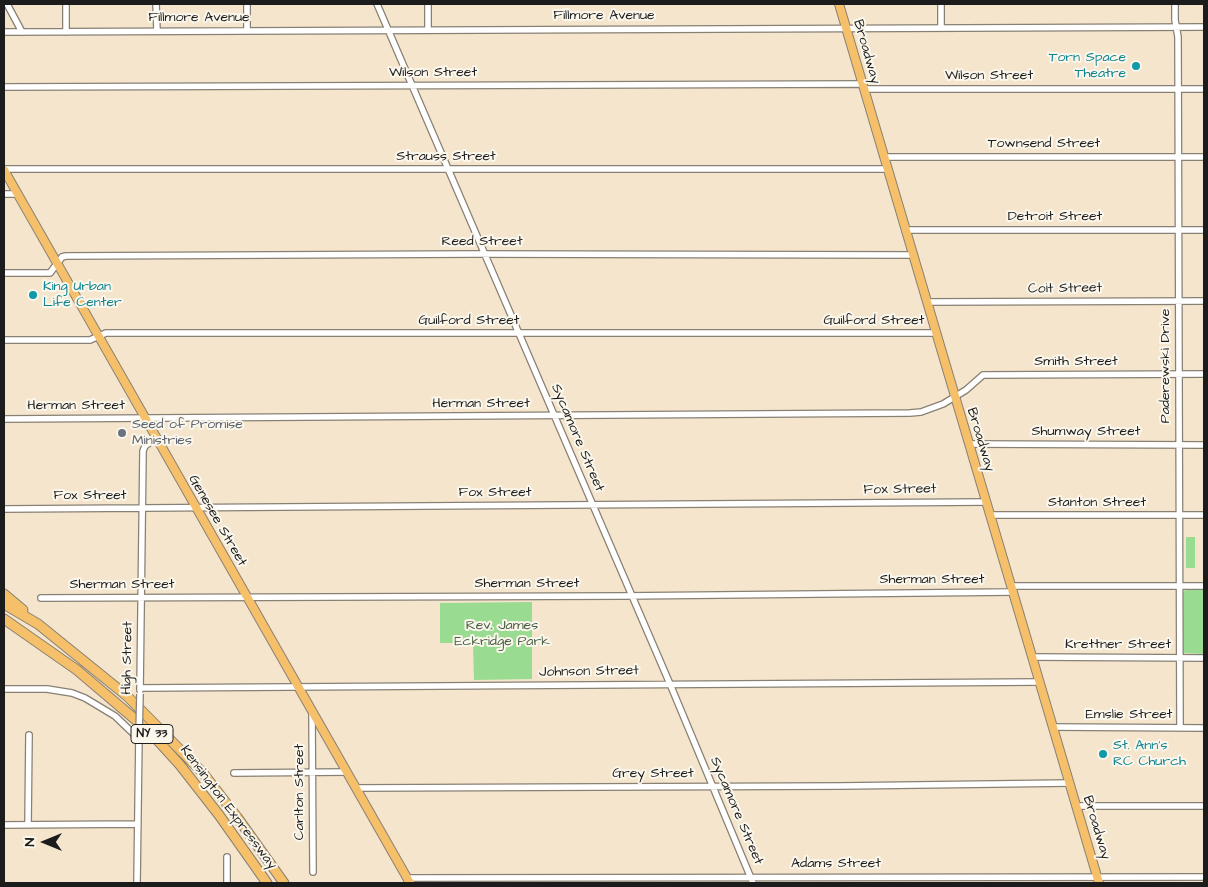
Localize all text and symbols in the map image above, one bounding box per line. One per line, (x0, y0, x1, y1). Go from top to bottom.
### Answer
street label: Fillmore Avenue (553, 8, 655, 24)
street label: Fillmore Avenue (148, 10, 250, 26)
street label: Broadway (849, 18, 883, 86)
place label: Torn Space Theatre (1049, 50, 1126, 82)
marker: Torn Space Theatre (1130, 60, 1142, 72)
street label: Wilson Street (389, 65, 477, 81)
street label: Wilson Street (945, 68, 1033, 84)
street label: Townsend Street (988, 136, 1100, 152)
street label: Strauss Street (396, 149, 496, 165)
street label: Detroit Street (1008, 209, 1102, 225)
street label: Reed Street (441, 234, 523, 250)
place label: King Urban Life Center (43, 279, 122, 312)
street label: Coit Street (1028, 280, 1102, 298)
marker: King Urban Life Center (27, 289, 39, 301)
street label: Paderewski Drive (1158, 309, 1174, 423)
street label: Guilford Street (418, 313, 520, 329)
street label: Guilford Street (823, 313, 925, 329)
street label: Smith Street (1034, 354, 1118, 370)
street label: Sycamore Street (547, 382, 607, 494)
street label: Herman Street (432, 396, 530, 412)
street label: Herman Street (27, 398, 125, 414)
street label: Broadway (962, 406, 998, 474)
place label: Seed of Promise Ministries (132, 417, 243, 450)
street label: Shumway Street (1032, 424, 1140, 440)
marker: Seed of Promise Ministries (116, 427, 128, 439)
street label: Genesee Street (184, 472, 250, 570)
street label: Fox Street (863, 481, 937, 499)
street label: Fox Street (459, 485, 531, 501)
street label: Fox Street (54, 488, 126, 504)
street label: Stanton Street (1048, 495, 1146, 511)
street label: Sherman Street (879, 572, 985, 588)
street label: Sherman Street (474, 576, 580, 592)
street label: Sherman Street (69, 577, 175, 593)
park label: Rev. James Eckridge Park (454, 618, 550, 650)
street label: High Street (119, 621, 137, 695)
street label: Krettner Street (1065, 637, 1171, 653)
street label: Johnson Street (539, 663, 639, 681)
street label: Emslie Street (1086, 707, 1172, 723)
road number: NY 33 (131, 724, 173, 744)
place label: St. Ann's RC Church (1113, 738, 1186, 770)
street label: Kensington Expressway (176, 743, 280, 873)
street label: Carlton Street (292, 744, 308, 840)
marker: St. Ann's RC Church (1097, 748, 1109, 760)
street label: Sycamore Street (706, 755, 766, 867)
street label: Grey Street (612, 766, 694, 782)
street label: Broadway (1078, 794, 1114, 862)
north arrow (20, 817, 70, 867)
text: N (20, 838, 40, 846)
street label: Adams Street (791, 856, 881, 872)

